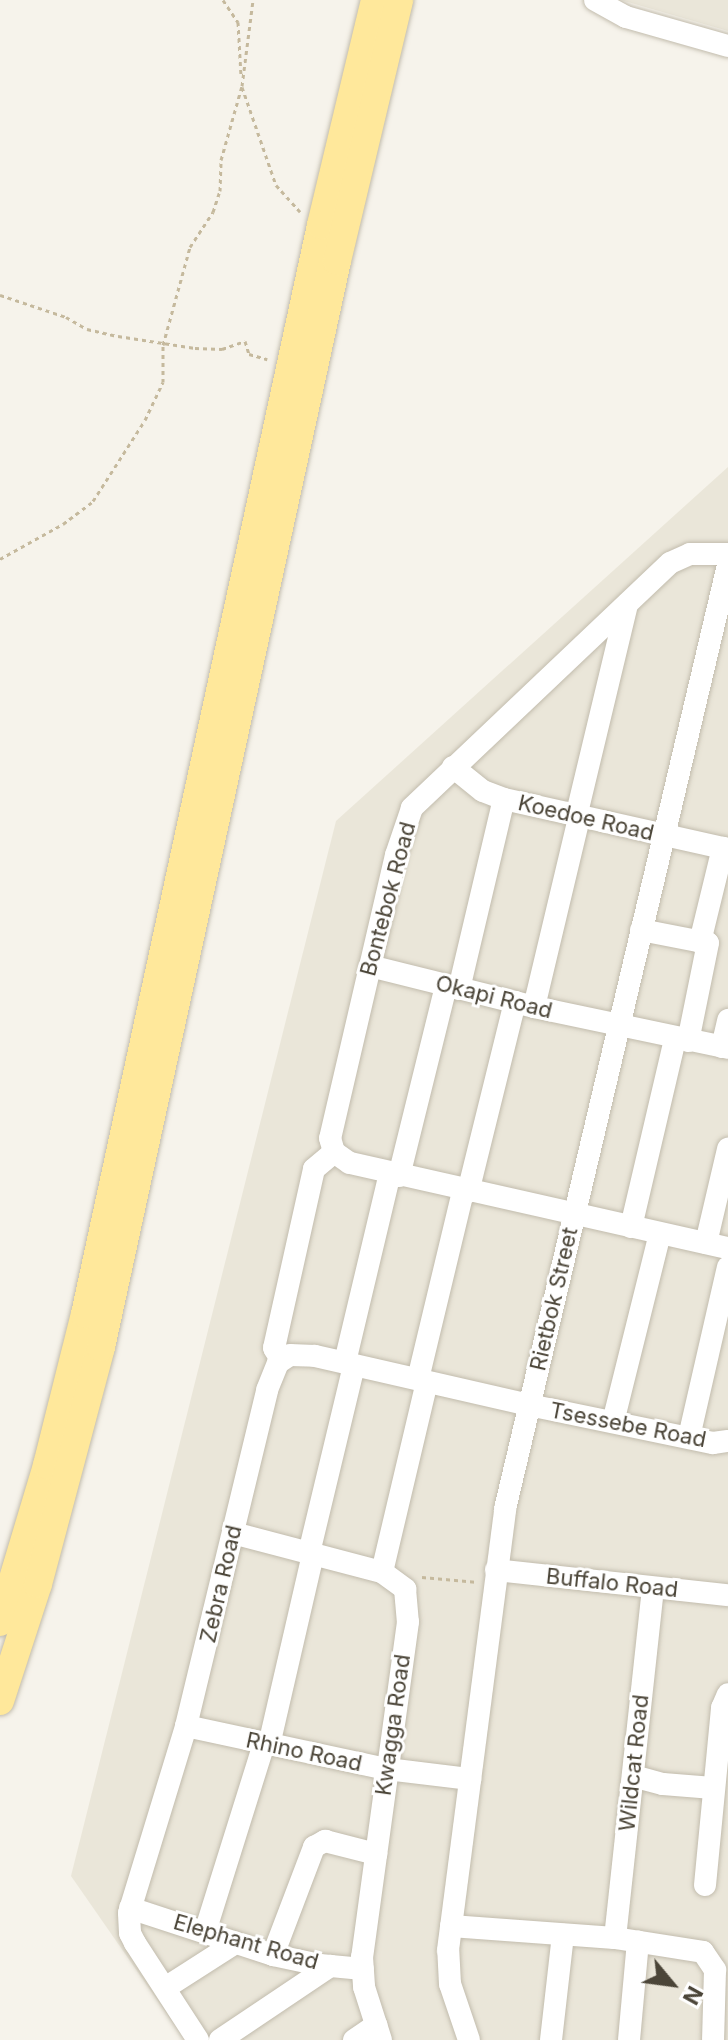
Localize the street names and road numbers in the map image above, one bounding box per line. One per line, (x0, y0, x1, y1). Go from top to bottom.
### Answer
street label: Koedoe Road (515, 790, 657, 846)
street label: Bontebok Road (355, 819, 421, 979)
street label: Okapi Road (433, 970, 555, 1024)
street label: Rietbok Street (525, 1225, 583, 1373)
street label: Tsessebe Road (548, 1397, 708, 1453)
street label: Zebra Road (195, 1523, 247, 1645)
street label: Buffalo Road (545, 1563, 679, 1603)
street label: Kwagga Road (370, 1653, 416, 1797)
street label: Wildcat Road (614, 1693, 654, 1833)
street label: Rhino Road (244, 1727, 364, 1777)
street label: Elephant Road (170, 1909, 322, 1975)

